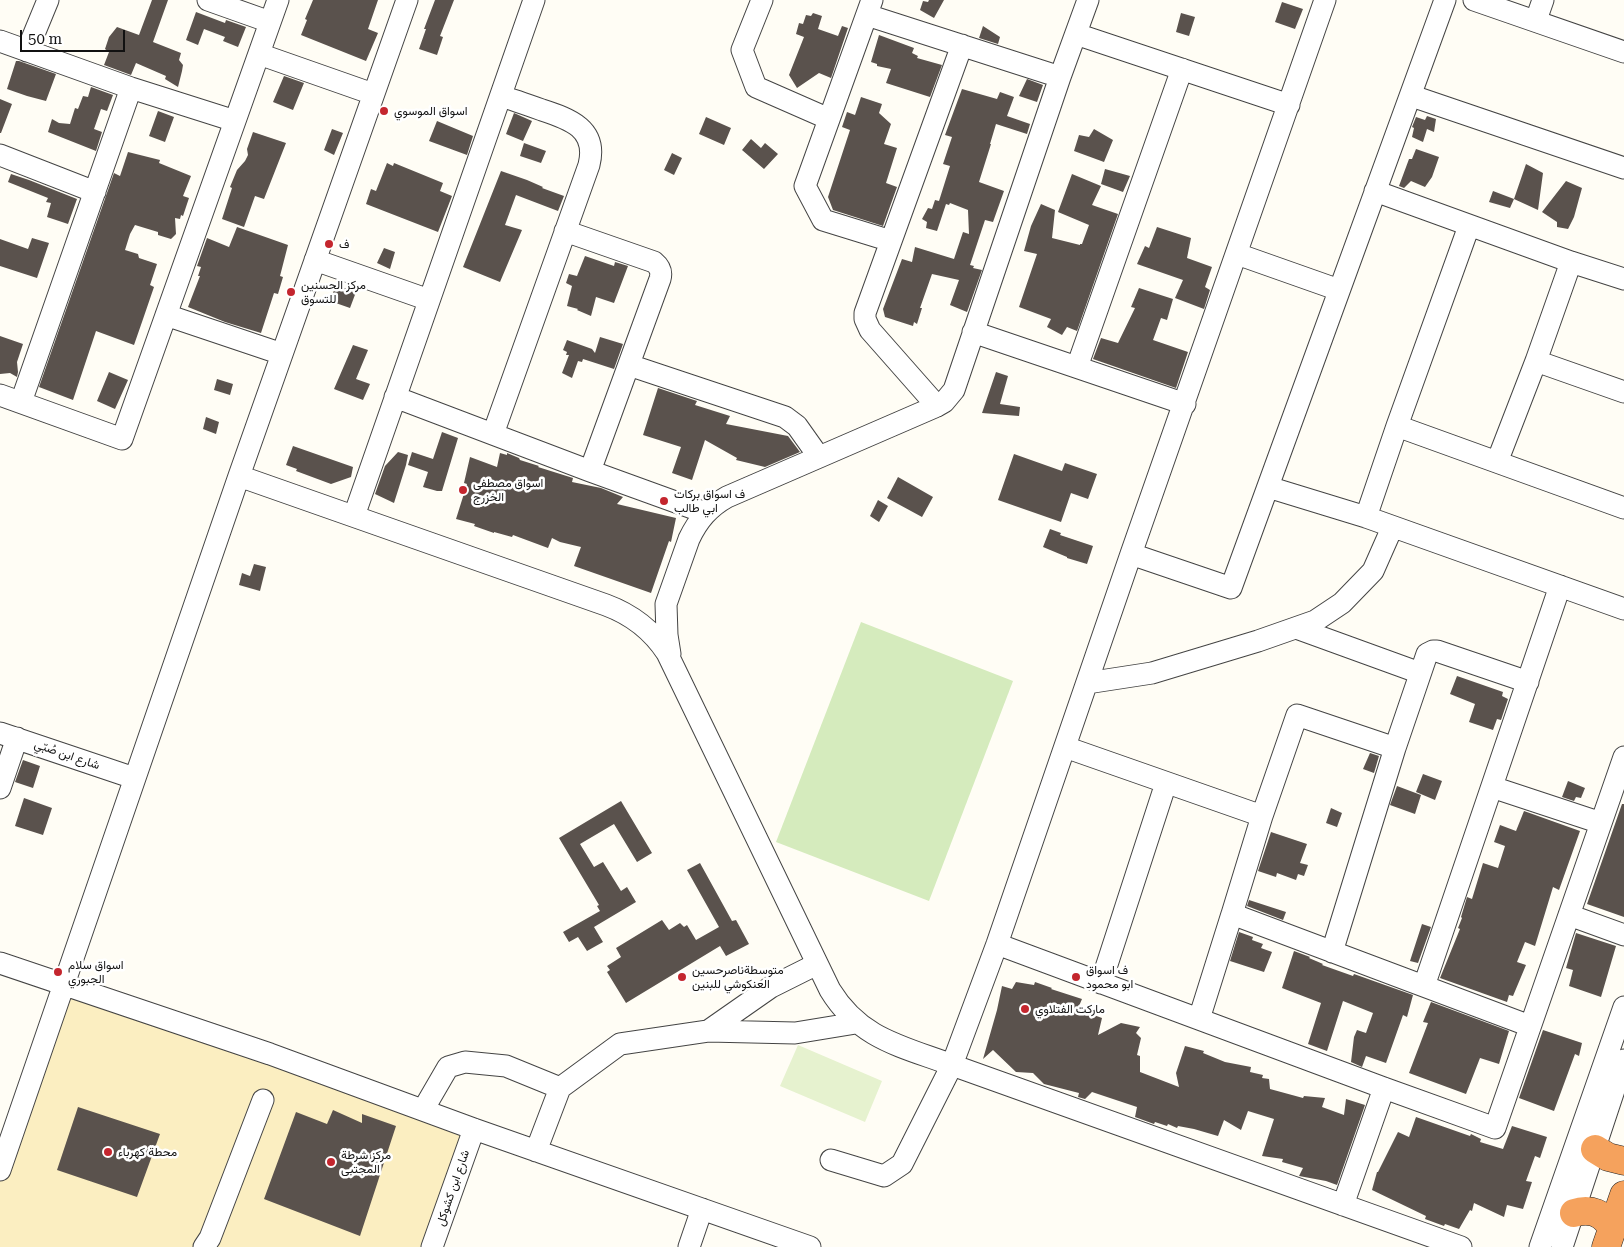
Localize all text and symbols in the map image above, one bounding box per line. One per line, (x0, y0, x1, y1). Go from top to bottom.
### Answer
scale bar (22, 20, 128, 52)
text: 50 m (28, 30, 62, 48)
place label: اسواق الموسوي (394, 104, 467, 118)
marker: اسواق الموسوي (378, 105, 390, 117)
place label: ف (339, 237, 349, 251)
marker: ف (323, 238, 335, 250)
place label: مركز الحسنين للتسوق (301, 278, 366, 306)
marker: مركز الحسنين للتسوق (285, 286, 297, 298)
place label: اسواق مصطفى الخزرج (473, 476, 543, 504)
marker: اسواق مصطفى الخزرج (457, 484, 469, 496)
place label: ف اسواق بركات ابي طالب (674, 487, 745, 515)
marker: ف اسواق بركات ابي طالب (658, 495, 670, 507)
street label: شارع ابن صُبّي (32, 737, 102, 773)
place label: اسواق سلام الجبوري (68, 958, 124, 986)
place label: متوسطةناصرحسين العنكوشي للبنين (692, 963, 784, 991)
place label: ف اسواق ابو محمود (1086, 963, 1133, 991)
marker: اسواق سلام الجبوري (52, 966, 64, 978)
marker: متوسطةناصرحسين العنكوشي للبنين (676, 971, 688, 983)
marker: ف اسواق ابو محمود (1070, 971, 1082, 983)
place label: ماركت الفتلاوي (1035, 1002, 1105, 1016)
marker: ماركت الفتلاوي (1019, 1003, 1031, 1015)
place label: محطة كهرباء (118, 1145, 177, 1159)
marker: محطة كهرباء (102, 1146, 114, 1158)
place label: مركز شرطة المجتبى (341, 1148, 391, 1176)
street label: شارع ابن كشوكل (433, 1148, 473, 1228)
marker: مركز شرطة المجتبى (325, 1156, 337, 1168)

